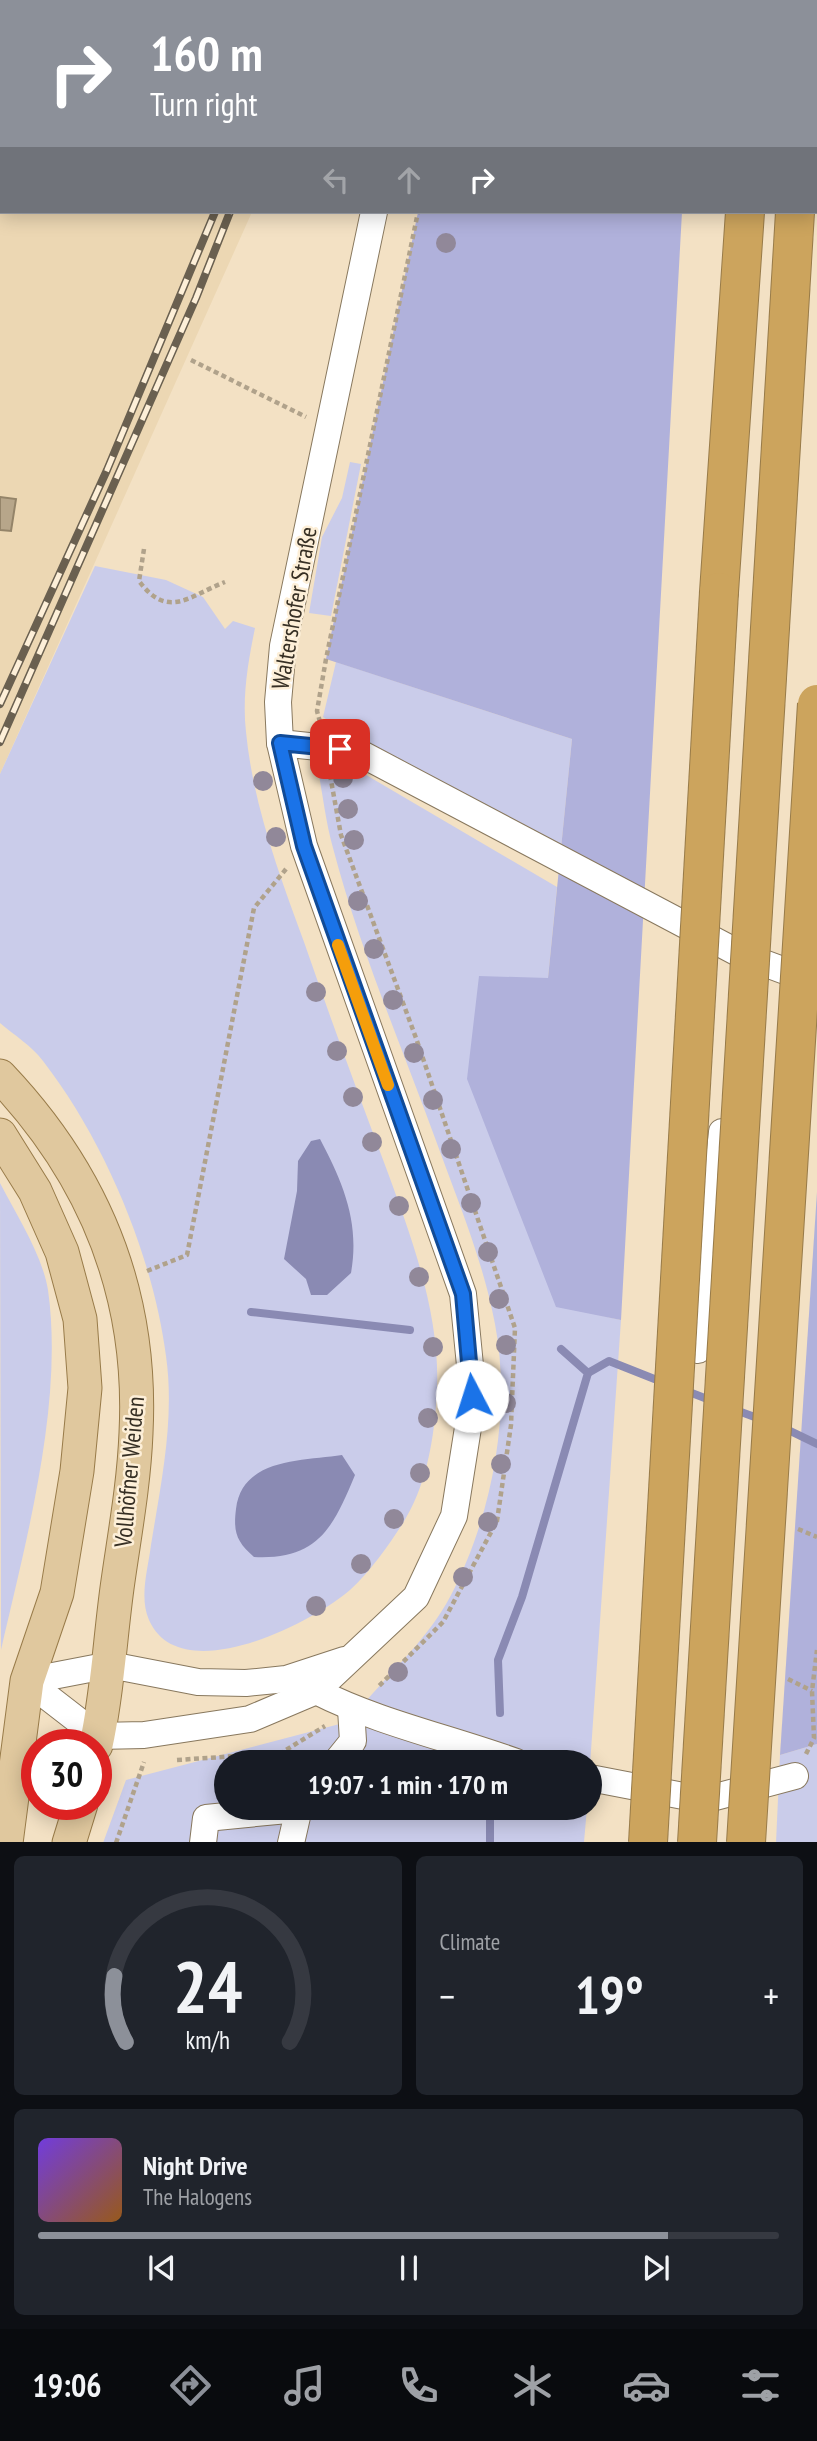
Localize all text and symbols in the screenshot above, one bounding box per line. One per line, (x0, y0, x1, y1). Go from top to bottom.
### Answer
text: 160 m (150, 21, 263, 85)
icon: right (35, 28, 126, 119)
text: Turn right (150, 83, 258, 125)
icon: left (317, 161, 355, 199)
icon: ahead (390, 161, 428, 199)
icon: right (463, 161, 501, 199)
street label: Waltershofer Straße (264, 524, 324, 692)
pin (310, 719, 370, 779)
icon: arrive (321, 730, 359, 768)
position arrow (435, 1359, 509, 1433)
street label: Vollhöfner Weiden (107, 1395, 151, 1550)
speed limit sign: 30 (21, 1729, 112, 1820)
text: 19:07 · 1 min · 170 m (308, 1768, 508, 1801)
text: Climate (440, 1927, 500, 1956)
text: 24 (173, 1938, 243, 2032)
text: 19° (575, 1961, 644, 2028)
text: − (440, 1971, 455, 2020)
text: + (763, 1971, 779, 2020)
text: km/h (186, 2023, 230, 2055)
text: Night Drive (143, 2149, 248, 2182)
text: The Halogens (143, 2182, 252, 2211)
icon: previous (143, 2249, 181, 2287)
icon: pause (390, 2249, 428, 2287)
icon: next (637, 2249, 675, 2287)
icon: directions (166, 2361, 215, 2410)
icon: music (280, 2361, 329, 2410)
icon: phone (394, 2361, 443, 2410)
icon: climate (508, 2361, 557, 2410)
icon: car (622, 2361, 671, 2410)
icon: filters (736, 2361, 785, 2410)
text: 19:06 (32, 2364, 102, 2406)

